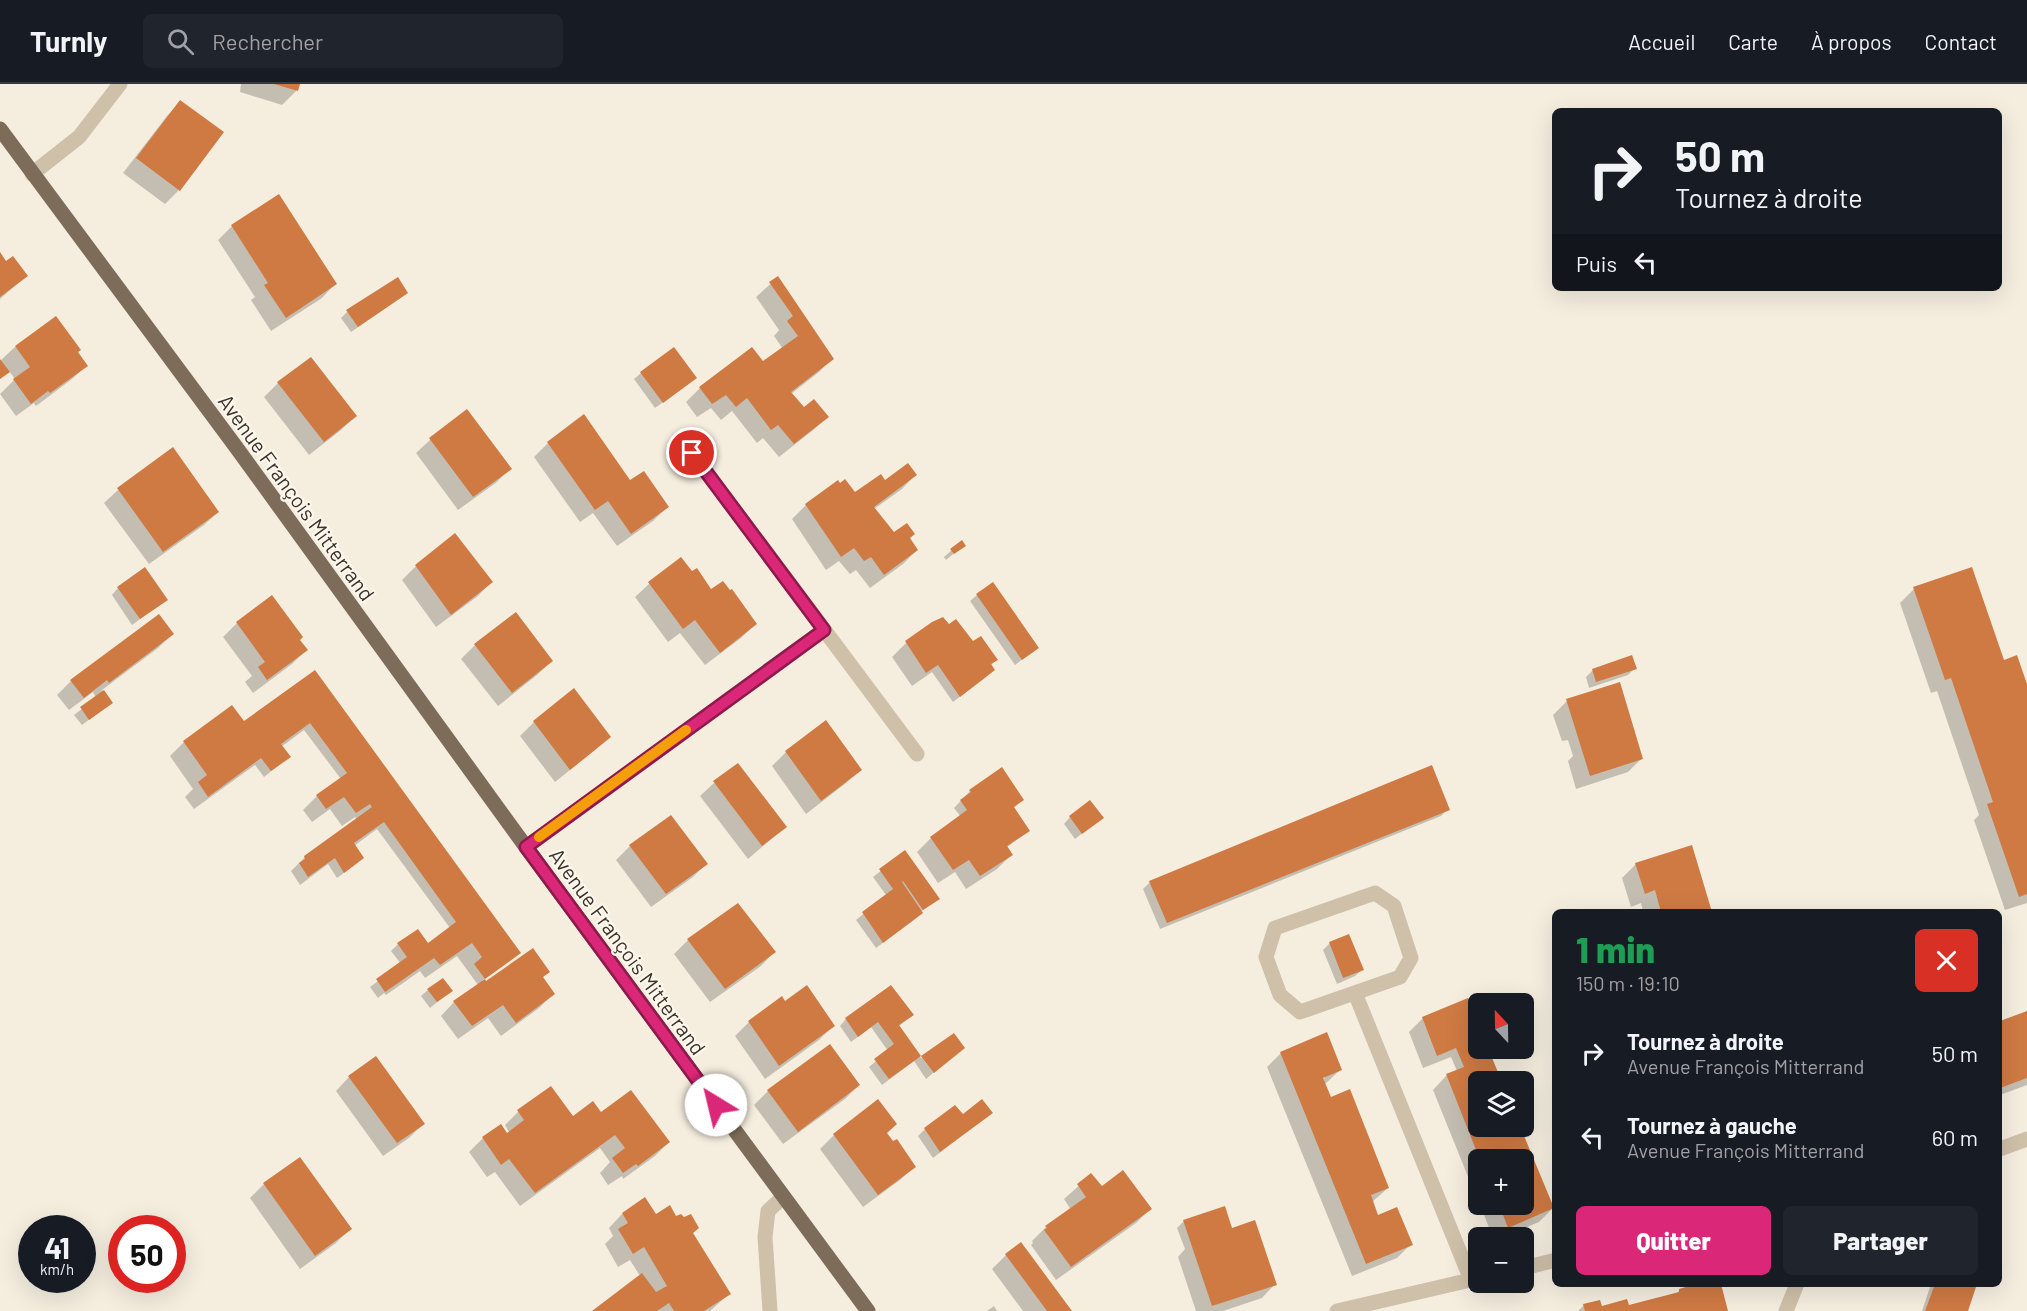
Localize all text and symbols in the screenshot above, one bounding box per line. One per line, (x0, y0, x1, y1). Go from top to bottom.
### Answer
search box (143, 14, 563, 68)
text: Turnly (30, 24, 107, 58)
icon: search (164, 25, 197, 58)
text: Rechercher (212, 28, 323, 54)
text: Accueil (1628, 29, 1695, 54)
text: Carte (1728, 29, 1778, 54)
text: À propos (1811, 29, 1892, 54)
text: Contact (1925, 29, 1997, 54)
text: 50 m (1675, 130, 1765, 180)
icon: right (1576, 132, 1654, 210)
text: Tournez à droite (1675, 181, 1863, 213)
icon: left (1629, 246, 1662, 279)
text: Puis (1576, 250, 1617, 276)
street label: Avenue François Mitterrand (214, 389, 380, 605)
pin (666, 427, 717, 478)
icon: arrive (675, 436, 708, 469)
street label: Avenue François Mitterrand (545, 843, 711, 1059)
text: 1 min (1576, 927, 1655, 970)
button: close (1915, 929, 1978, 992)
text: 150 m · 19:10 (1576, 971, 1680, 995)
north arrow (1468, 993, 1534, 1059)
map controls (1468, 993, 1534, 1293)
text: Tournez à droite (1627, 1028, 1784, 1054)
icon: right (1576, 1037, 1609, 1070)
text: 50 m (1932, 1040, 1978, 1066)
text: Avenue François Mitterrand (1627, 1054, 1864, 1078)
button: layers (1468, 1071, 1534, 1137)
position arrow (684, 1073, 748, 1137)
text: Tournez à gauche (1627, 1112, 1797, 1138)
icon: left (1576, 1121, 1609, 1154)
text: 60 m (1932, 1124, 1978, 1150)
text: Avenue François Mitterrand (1627, 1138, 1864, 1162)
button: + (1468, 1149, 1534, 1215)
button: Quitter (1576, 1206, 1771, 1275)
button: Partager (1783, 1206, 1978, 1275)
speed limit sign: 50 (108, 1215, 186, 1293)
button: − (1468, 1227, 1534, 1293)
text: 41 (44, 1229, 70, 1265)
text: km/h (40, 1260, 74, 1278)

